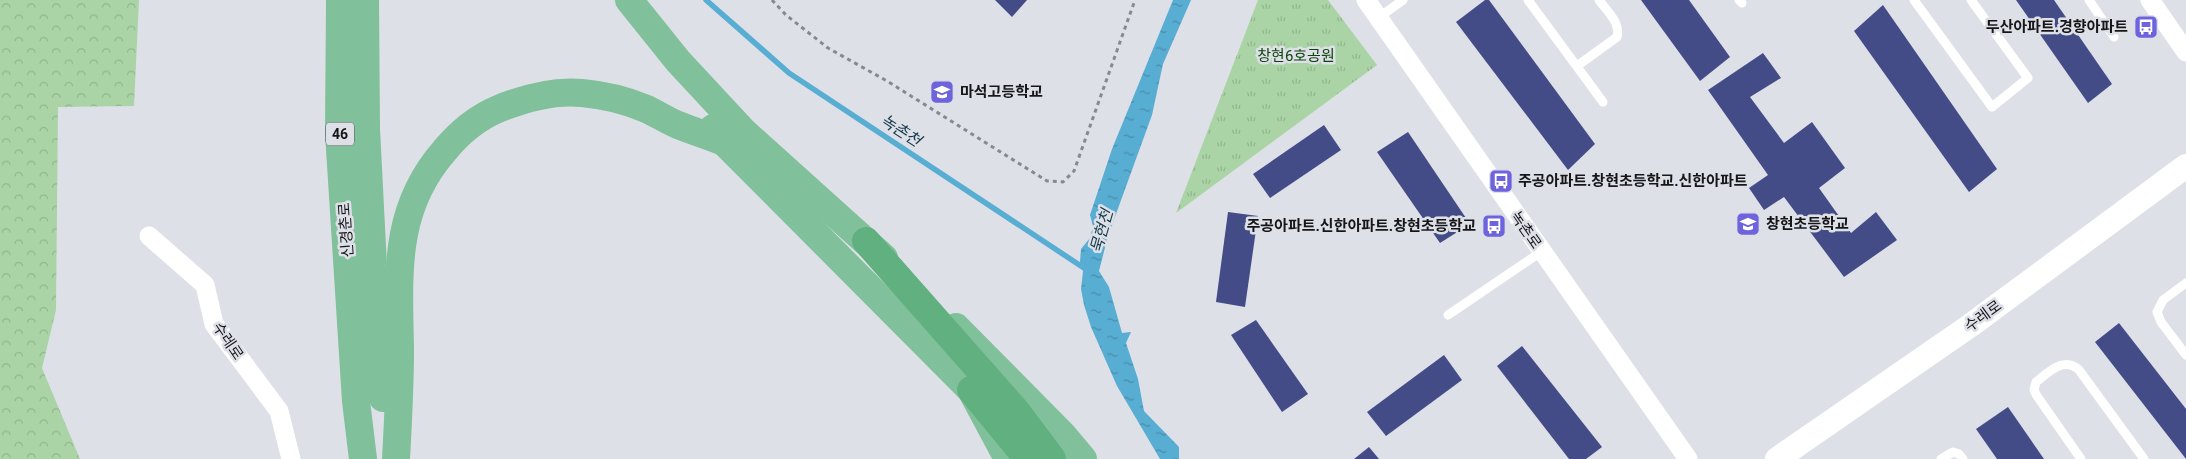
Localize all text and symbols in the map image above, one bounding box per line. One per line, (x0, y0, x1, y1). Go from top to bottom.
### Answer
bus stop icon: 두산아파트.경향아파트 (2133, 14, 2159, 40)
place label: 두산아파트.경향아파트 (1986, 18, 2128, 36)
park label: 창현6호공원 (1257, 47, 1335, 65)
school or university icon: 마석고등학교 (929, 79, 955, 105)
place label: 마석고등학교 (960, 83, 1043, 101)
water label: 녹촌천 (877, 110, 926, 152)
road number: 46 (326, 122, 354, 146)
bus stop icon: 주공아파트.창현초등학교.신한아파트 (1488, 168, 1514, 194)
place label: 주공아파트.창현초등학교.신한아파트 (1518, 172, 1748, 190)
street label: 신경춘로 (335, 202, 357, 258)
water label: 묵현천 (1086, 205, 1117, 255)
street label: 녹촌로 (1507, 208, 1545, 252)
school or university icon: 창현초등학교 (1735, 211, 1761, 237)
bus stop icon: 주공아파트.신한아파트.창현초등학교 (1481, 213, 1507, 239)
place label: 창현초등학교 (1766, 215, 1849, 233)
place label: 주공아파트.신한아파트.창현초등학교 (1246, 217, 1476, 235)
street label: 수레로 (1961, 297, 2005, 335)
street label: 수레로 (209, 319, 247, 363)

